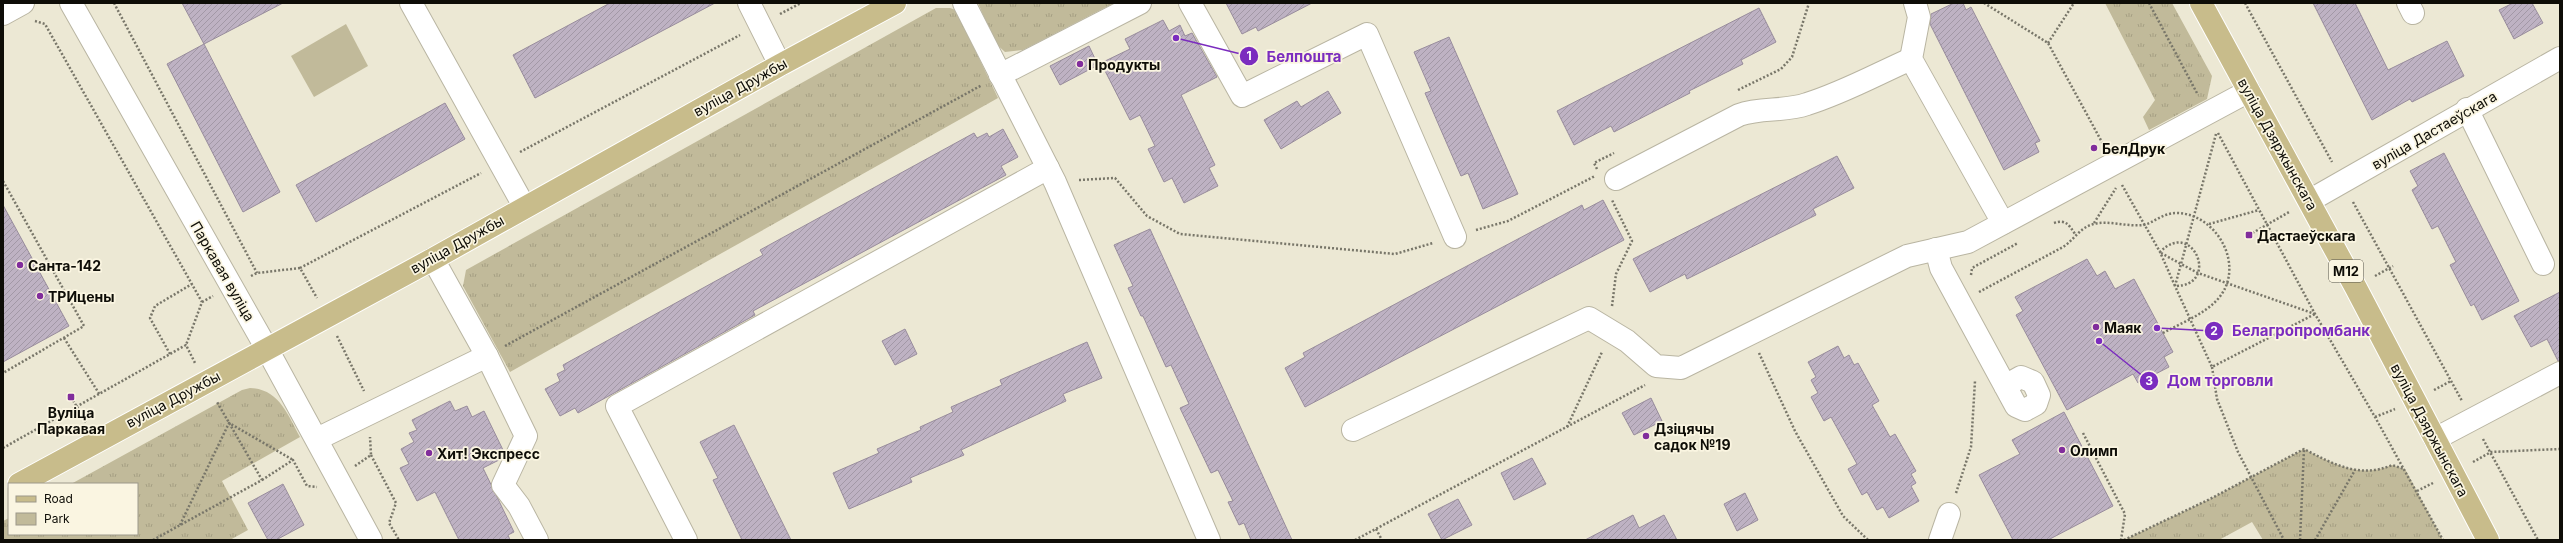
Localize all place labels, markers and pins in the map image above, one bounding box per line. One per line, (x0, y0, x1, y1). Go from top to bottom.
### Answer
callout: Белпошта (1239, 43, 1350, 70)
place label: Продукты (1088, 56, 1160, 73)
marker: Продукты (1075, 59, 1085, 69)
place label: БелДрук (2102, 140, 2166, 157)
marker: БелДрук (2089, 143, 2099, 153)
place label: Дастаеўскага (2257, 227, 2356, 244)
marker: Дастаеўскага (2244, 230, 2254, 240)
place label: Санта-142 (28, 257, 101, 274)
marker: Санта-142 (15, 260, 25, 270)
place label: ТРИцены (48, 288, 115, 305)
marker: ТРИцены (35, 291, 45, 301)
callout: Белагропромбанк (2204, 318, 2378, 345)
place label: Маяк (2104, 319, 2142, 336)
marker: Маяк (2091, 322, 2101, 332)
callout: Дом торговли (2139, 367, 2281, 394)
marker: Вуліца Паркавая (66, 392, 76, 402)
place label: Вуліца Паркавая (37, 404, 105, 437)
place label: Дзіцячы садок №19 (1654, 420, 1730, 453)
marker: Дзіцячы садок №19 (1641, 431, 1651, 441)
place label: Олимп (2070, 442, 2118, 459)
place label: Хит! Экспресс (437, 445, 540, 462)
marker: Олимп (2057, 445, 2067, 455)
marker: Хит! Экспресс (424, 448, 434, 458)

